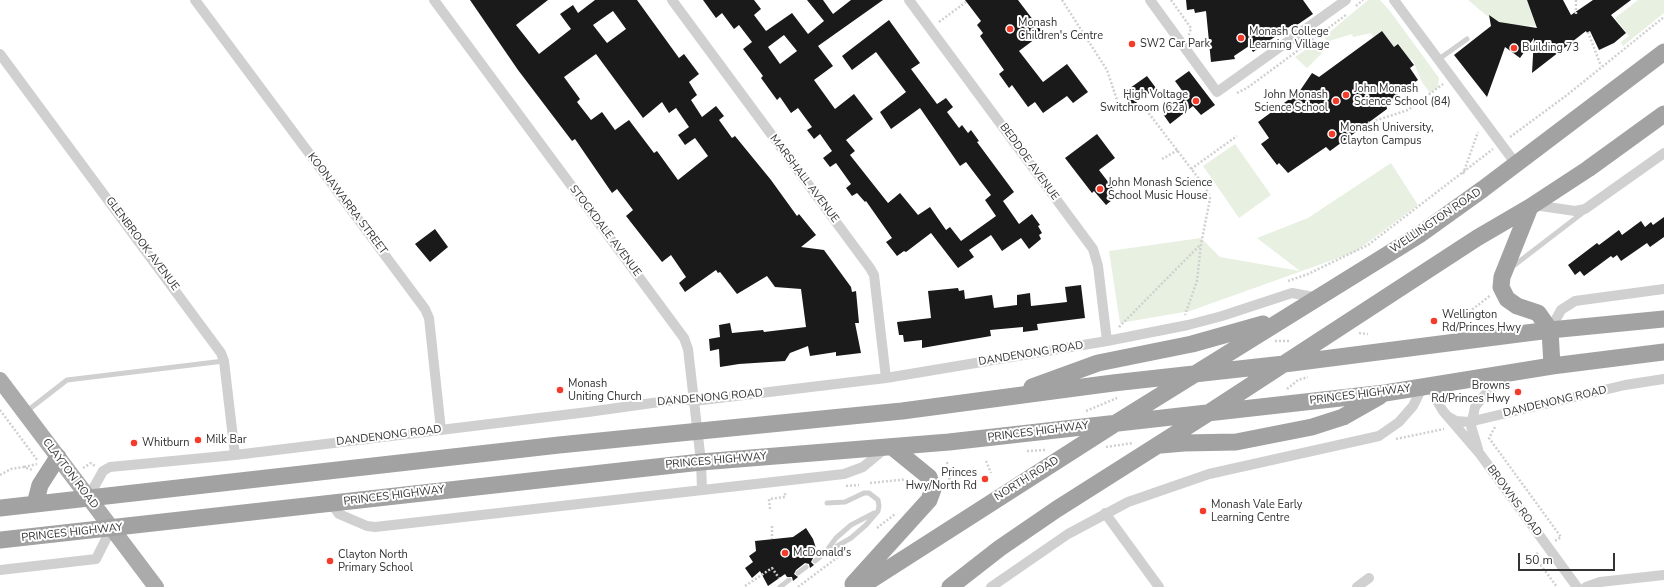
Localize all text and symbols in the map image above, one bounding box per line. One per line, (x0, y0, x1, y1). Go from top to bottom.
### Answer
place label: Monash Children's Centre (1018, 16, 1103, 42)
marker: Monash Children's Centre (1005, 24, 1015, 34)
place label: Monash College Learning Village (1249, 25, 1330, 51)
marker: Monash College Learning Village (1236, 33, 1246, 43)
place label: SW2 Car Park (1140, 37, 1210, 51)
marker: SW2 Car Park (1127, 39, 1137, 49)
place label: Building 73 (1522, 41, 1579, 55)
marker: Building 73 (1509, 43, 1519, 53)
place label: John Monash Science School (84) (1354, 82, 1451, 108)
place label: High Voltage Switchroom (62a) (1100, 88, 1188, 114)
place label: John Monash Science School (1254, 88, 1328, 114)
marker: John Monash Science School (84) (1341, 90, 1351, 100)
marker: High Voltage Switchroom (62a) (1191, 96, 1201, 106)
marker: John Monash Science School (1331, 96, 1341, 106)
street label: BEDDOE AVENUE (997, 121, 1061, 203)
place label: Monash University, Clayton Campus (1340, 121, 1433, 147)
marker: Monash University, Clayton Campus (1327, 129, 1337, 139)
street label: MARSHALL AVENUE (767, 132, 841, 226)
street label: KOONAWARRA STREET (304, 151, 390, 257)
place label: John Monash Science School Music House (1108, 176, 1212, 202)
street label: STOCKDALE AVENUE (566, 183, 644, 279)
marker: John Monash Science School Music House (1095, 184, 1105, 194)
street label: WELLINGTON ROAD (1388, 186, 1484, 256)
street label: GLENBROOK AVENUE (102, 195, 182, 293)
place label: Wellington Rd/Princes Hwy (1442, 308, 1521, 334)
marker: Wellington Rd/Princes Hwy (1429, 316, 1439, 326)
street label: DANDENONG ROAD (978, 339, 1084, 369)
place label: Monash Uniting Church (568, 377, 642, 403)
place label: Browns Rd/Princes Hwy (1431, 379, 1510, 405)
street label: PRINCES HIGHWAY (1309, 382, 1411, 408)
street label: DANDENONG ROAD (1502, 384, 1608, 420)
marker: Monash Uniting Church (555, 385, 565, 395)
street label: DANDENONG ROAD (657, 387, 763, 409)
marker: Browns Rd/Princes Hwy (1513, 387, 1523, 397)
street label: PRINCES HIGHWAY (987, 419, 1089, 445)
street label: DANDENONG ROAD (336, 423, 442, 449)
place label: Milk Bar (206, 433, 247, 447)
marker: Milk Bar (193, 435, 203, 445)
street label: CLAYTON ROAD (39, 436, 101, 512)
place label: Whitburn (142, 436, 190, 450)
marker: Whitburn (129, 438, 139, 448)
street label: PRINCES HIGHWAY (665, 450, 767, 472)
street label: NORTH ROAD (992, 454, 1062, 504)
street label: BROWNS ROAD (1484, 463, 1544, 539)
place label: Princes Hwy/North Rd (906, 466, 977, 492)
marker: Princes Hwy/North Rd (980, 474, 990, 484)
street label: PRINCES HIGHWAY (343, 483, 445, 509)
place label: Monash Vale Early Learning Centre (1211, 498, 1303, 524)
marker: Monash Vale Early Learning Centre (1198, 506, 1208, 516)
street label: PRINCES HIGHWAY (21, 521, 123, 545)
scale bar (1520, 545, 1617, 571)
place label: McDonald's (793, 546, 851, 560)
place label: Clayton North Primary School (338, 548, 413, 574)
marker: McDonald's (780, 548, 790, 558)
text: 50 m (1525, 552, 1553, 568)
marker: Clayton North Primary School (325, 556, 335, 566)

